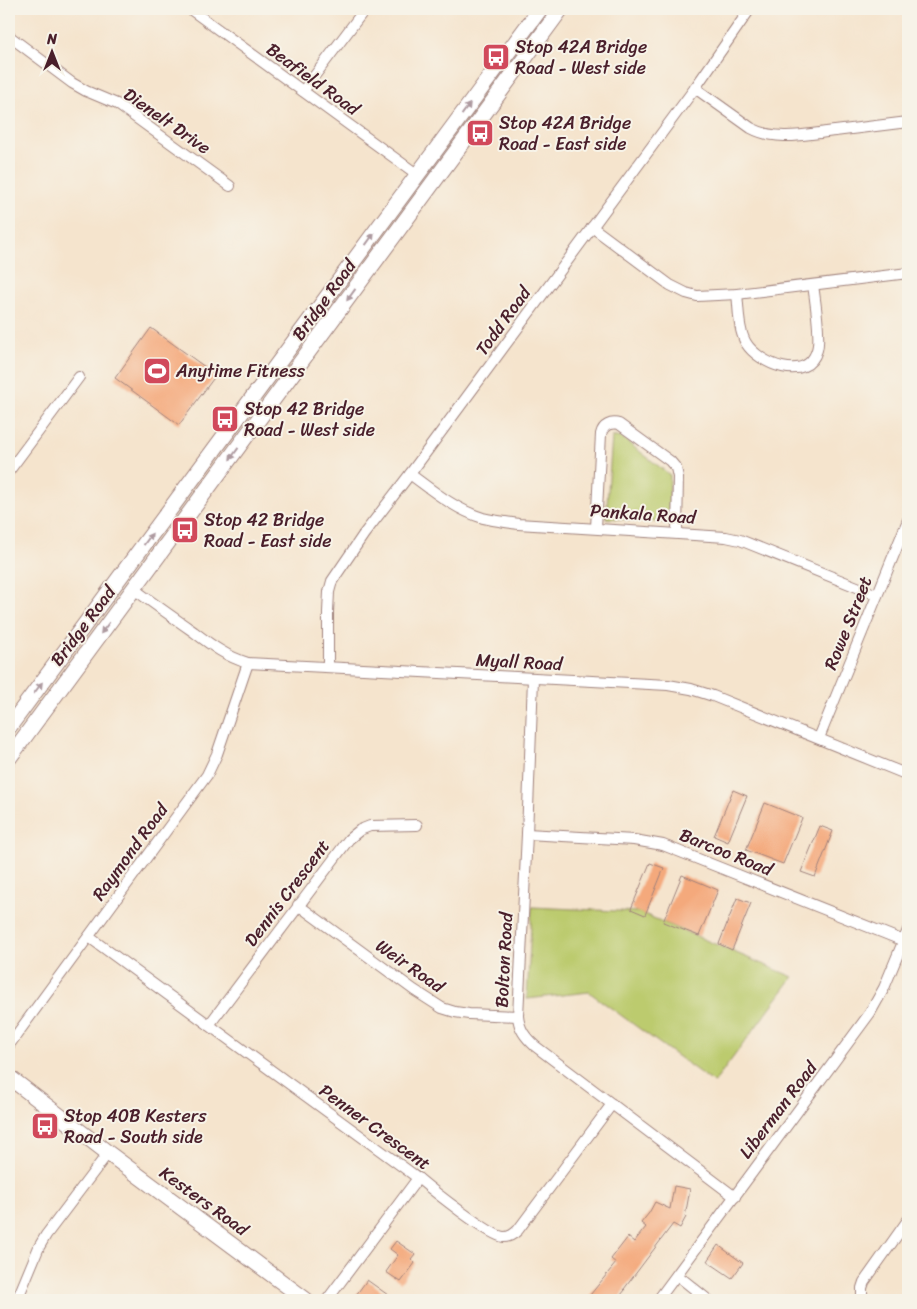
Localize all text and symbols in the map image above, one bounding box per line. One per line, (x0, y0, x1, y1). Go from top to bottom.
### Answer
text: N (46, 27, 57, 52)
north arrow (28, 28, 78, 78)
place label: Stop 42A Bridge Road - West side (515, 31, 647, 84)
street label: Beafield Road (259, 34, 368, 125)
bus stop icon: Stop 42A Bridge Road - West side (481, 42, 511, 72)
street label: Dienelt Drive (116, 79, 218, 163)
one-way arrow (461, 102, 471, 115)
place label: Stop 42A Bridge Road - East side (499, 107, 631, 160)
bus stop icon: Stop 42A Bridge Road - East side (465, 118, 495, 148)
one-way arrow (365, 232, 375, 246)
street label: Bridge Road (283, 251, 366, 348)
street label: Todd Road (467, 278, 540, 363)
one-way arrow (346, 288, 356, 302)
place label: Anytime Fitness (175, 355, 306, 387)
sports icon: Anytime Fitness (142, 356, 172, 386)
place label: Stop 42 Bridge Road - West side (244, 393, 375, 446)
bus stop icon: Stop 42 Bridge Road - West side (210, 404, 240, 434)
one-way arrow (229, 447, 239, 461)
street label: Pankala Road (589, 494, 698, 534)
place label: Stop 42 Bridge Road - East side (204, 504, 332, 557)
bus stop icon: Stop 42 Bridge Road - East side (170, 515, 200, 545)
one-way arrow (143, 533, 154, 546)
street label: Rowe Street (815, 571, 881, 675)
street label: Bridge Road (42, 577, 125, 673)
one-way arrow (100, 621, 110, 635)
street label: Myall Road (475, 644, 565, 680)
one-way arrow (33, 681, 43, 695)
street label: Raymond Road (83, 795, 178, 908)
street label: Barcoo Road (675, 819, 779, 886)
street label: Dennis Crescent (236, 832, 338, 954)
street label: Bolton Road (486, 910, 523, 1009)
street label: Weir Road (369, 930, 453, 1002)
street label: Liberman Road (730, 1053, 826, 1166)
street label: Penner Crescent (312, 1075, 438, 1179)
place label: Stop 40B Kesters Road - South side (64, 1100, 207, 1153)
bus stop icon: Stop 40B Kesters Road - South side (30, 1111, 60, 1141)
street label: Kesters Road (152, 1157, 257, 1245)

